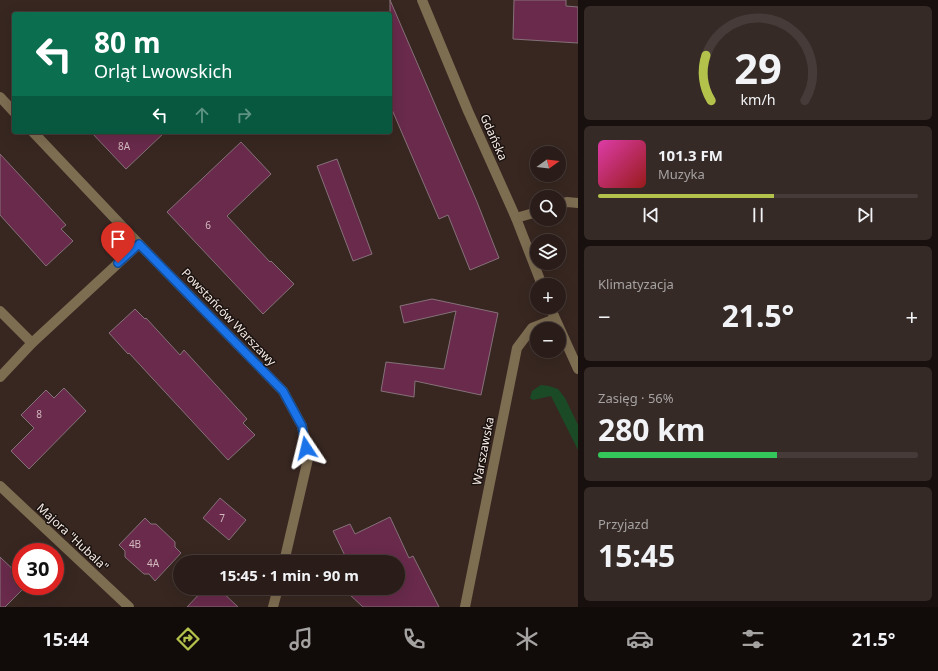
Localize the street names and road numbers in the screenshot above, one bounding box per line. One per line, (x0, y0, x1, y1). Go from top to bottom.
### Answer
street label: Gdańska (476, 111, 512, 163)
street label: Powstańców Warszawy (178, 264, 281, 370)
street label: Warszawska (468, 415, 498, 487)
street label: Majora "Hubala" (33, 499, 113, 575)

